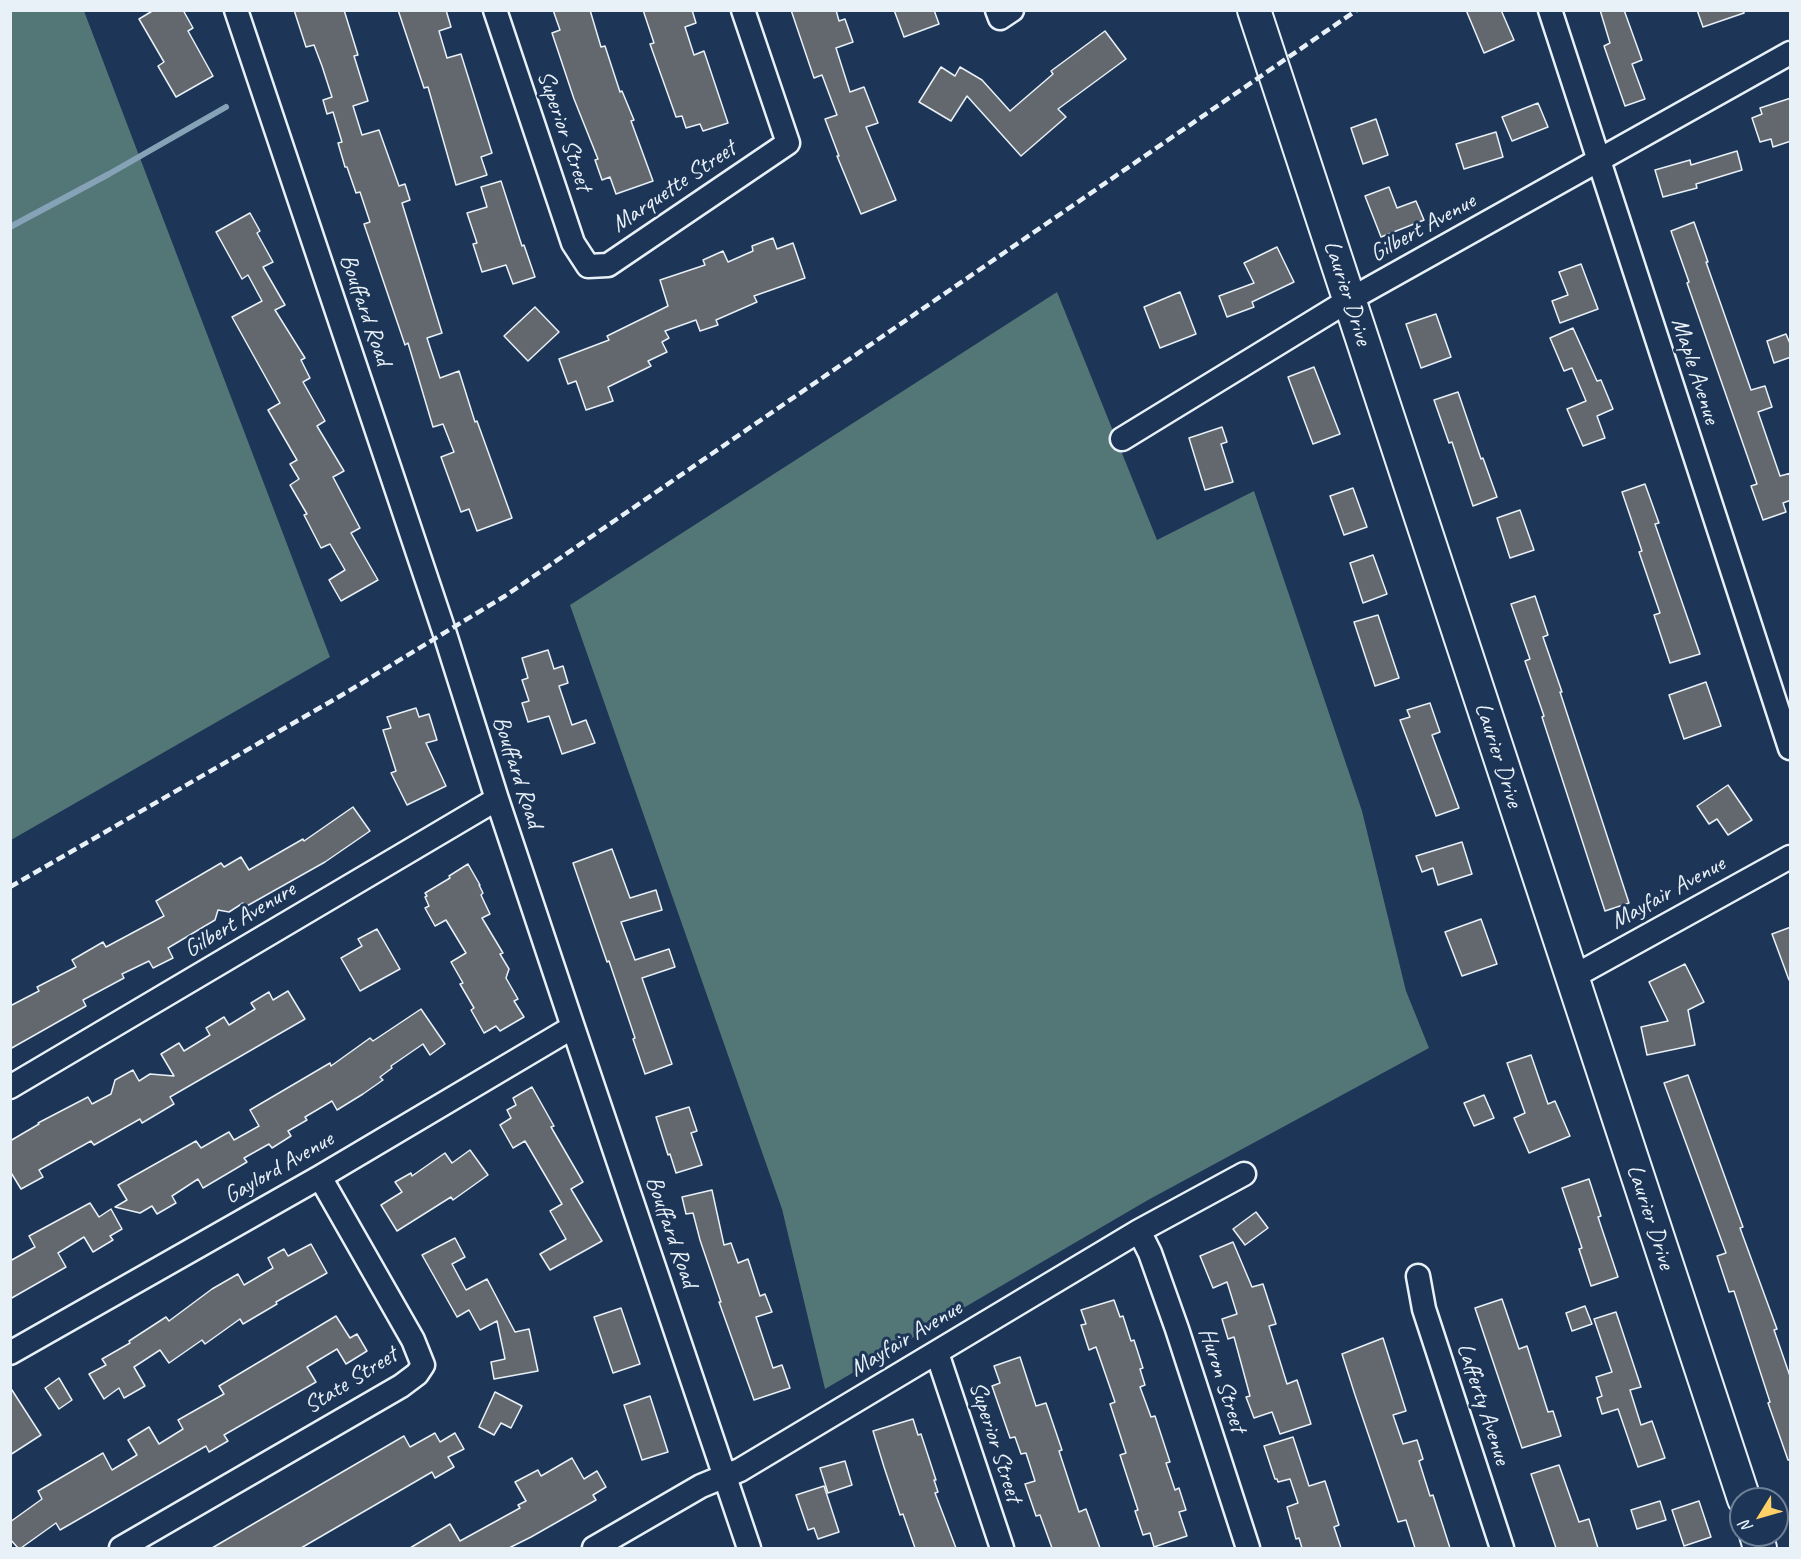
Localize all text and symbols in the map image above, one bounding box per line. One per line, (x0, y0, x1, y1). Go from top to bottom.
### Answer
street label: Superior Street (530, 67, 598, 195)
street label: Marquette Street (606, 135, 742, 239)
street label: Gilbert Avenue (1365, 187, 1481, 269)
street label: Laurier Drive (1317, 237, 1377, 349)
street label: Bouffard Road (333, 251, 397, 369)
street label: Maple Avenue (1664, 314, 1726, 428)
street label: Laurier Drive (1468, 699, 1528, 811)
street label: Bouffard Road (485, 713, 549, 831)
street label: Mayfair Avenue (1606, 850, 1730, 936)
street label: Gilbert Avenure (179, 875, 301, 965)
street label: Gaylord Avenue (219, 1125, 339, 1211)
street label: Laurier Drive (1620, 1161, 1680, 1273)
street label: Bouffard Road (639, 1173, 703, 1291)
street label: Mayfair Avenue (845, 1294, 967, 1384)
street label: Huron Street (1192, 1324, 1252, 1436)
street label: Lafferty Avenue (1450, 1340, 1516, 1468)
street label: State Street (299, 1341, 403, 1421)
street label: Superior Street (962, 1378, 1028, 1506)
north arrow (1729, 1487, 1789, 1547)
text: N (1735, 1517, 1757, 1537)

